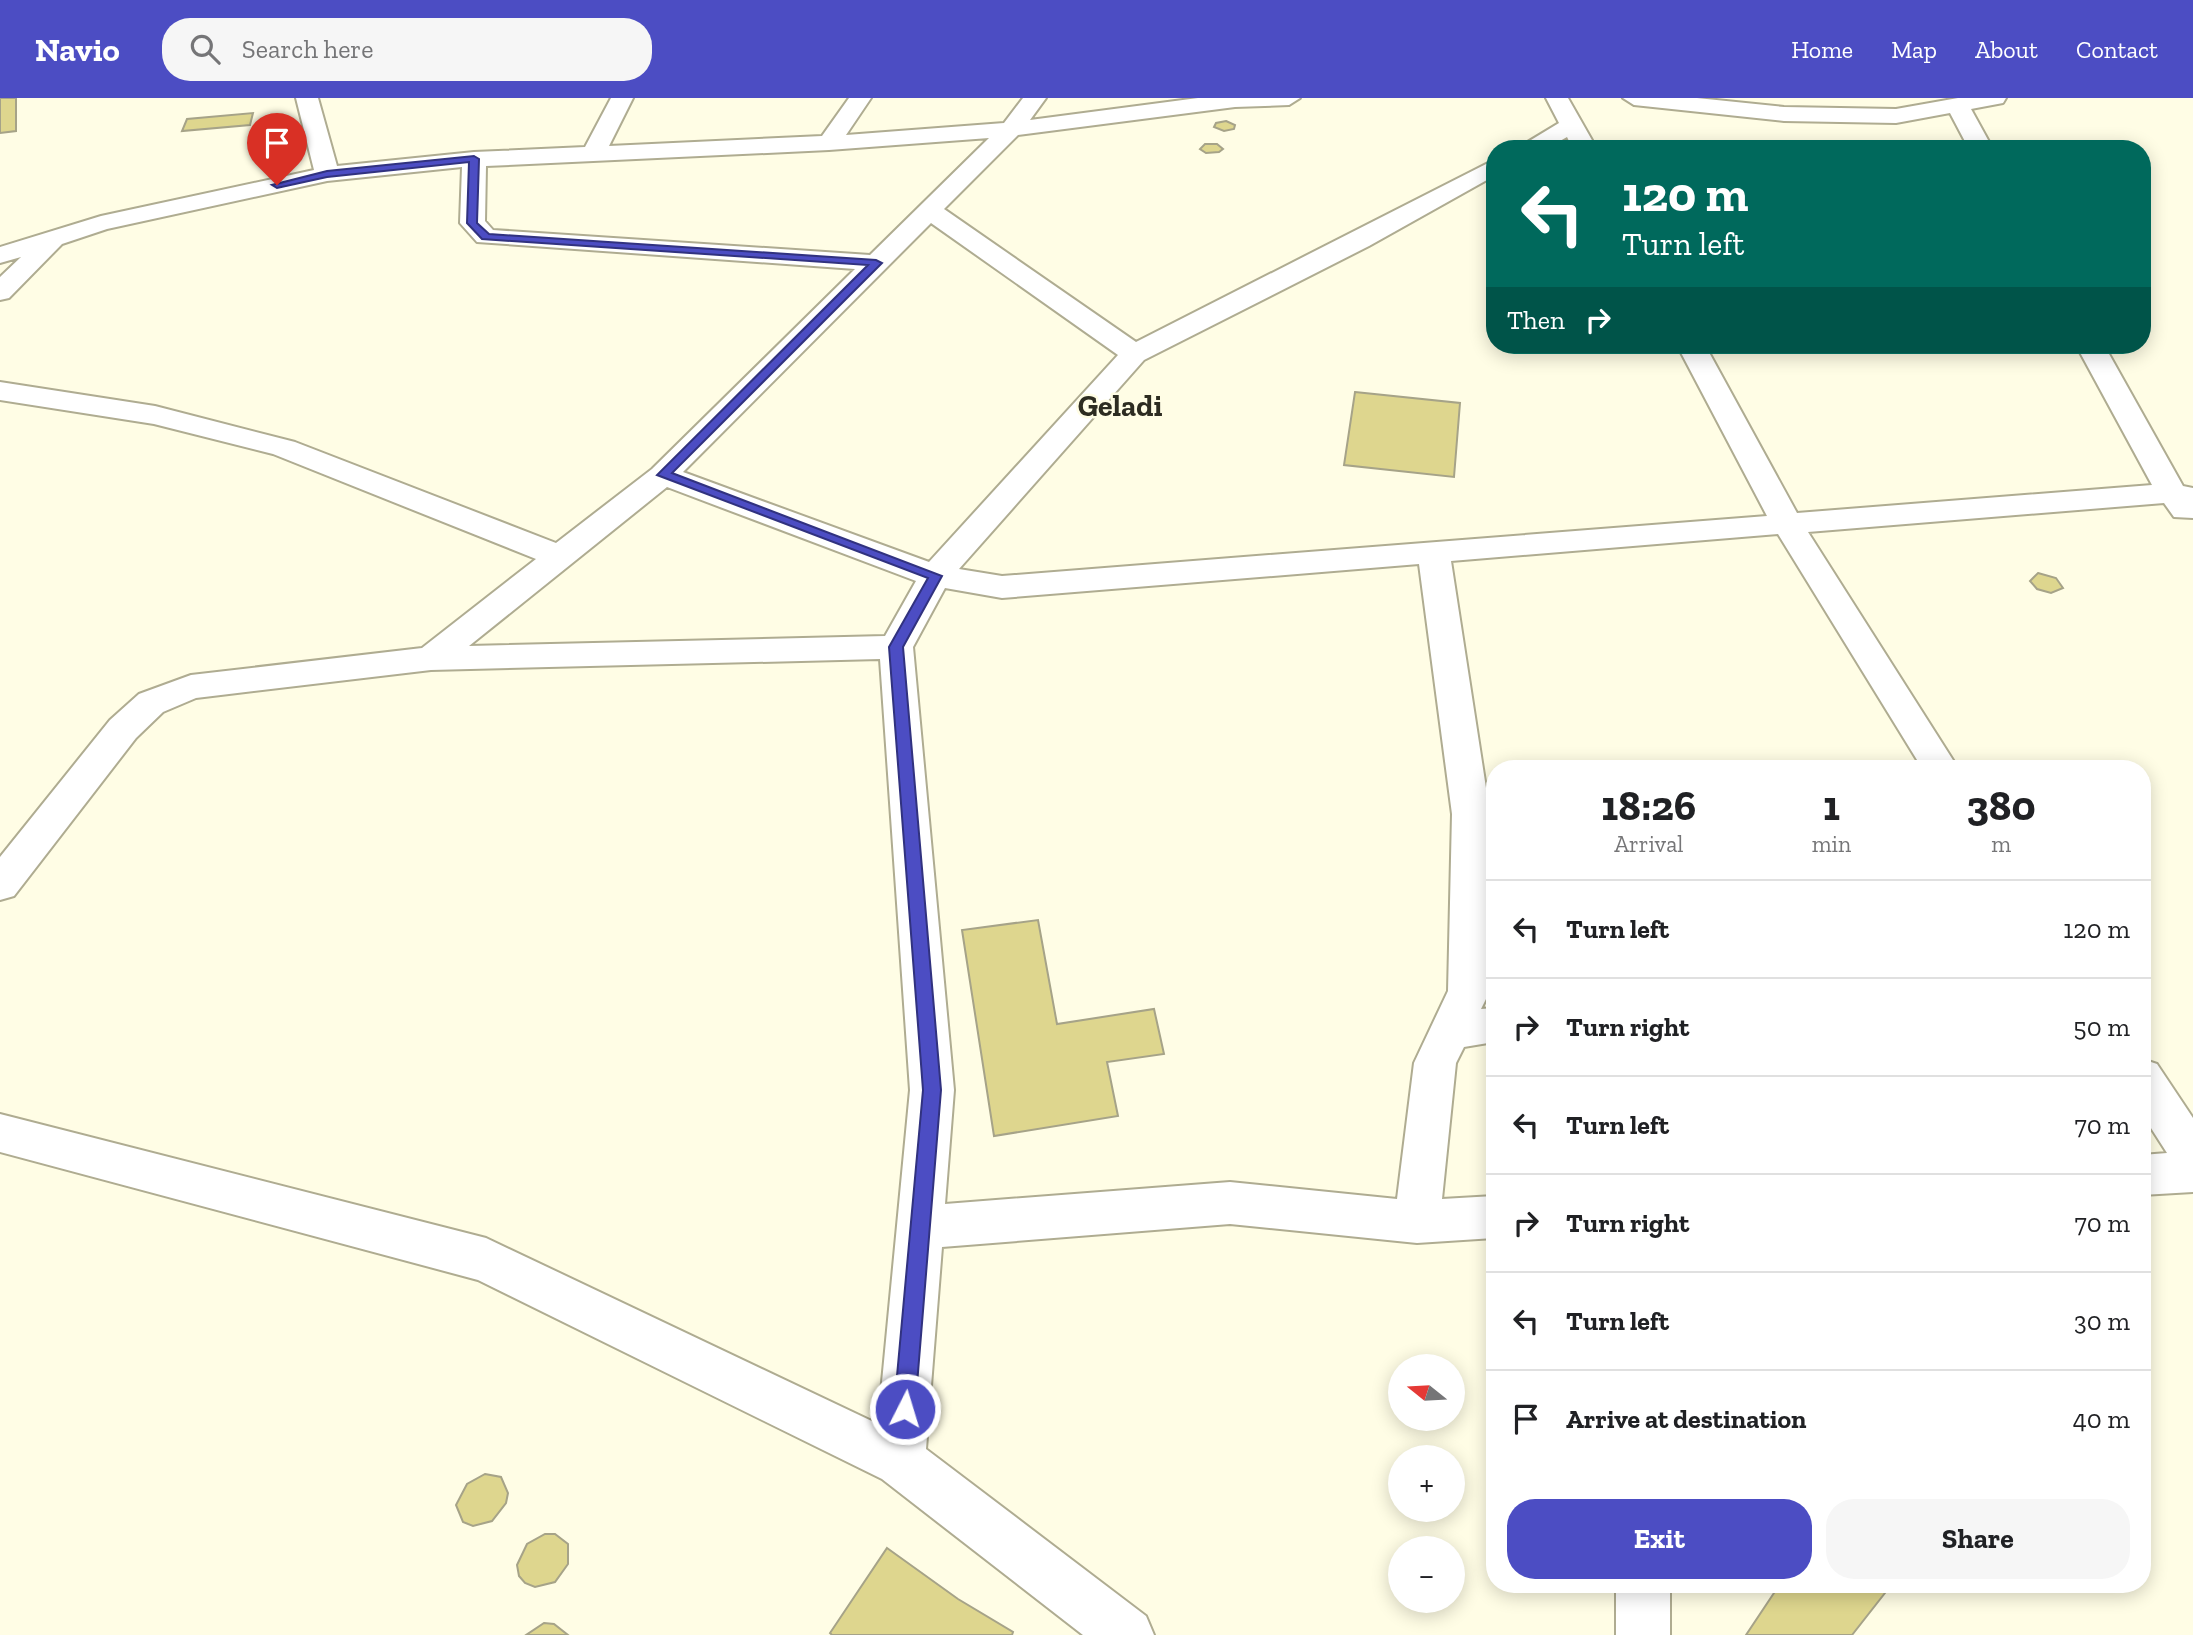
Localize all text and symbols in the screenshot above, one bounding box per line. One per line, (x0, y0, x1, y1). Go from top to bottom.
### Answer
search box (162, 18, 652, 81)
text: Navio (35, 30, 120, 69)
icon: search (186, 30, 224, 68)
text: Search here (242, 33, 374, 65)
text: Home (1791, 35, 1853, 64)
text: Map (1891, 35, 1937, 64)
text: About (1975, 35, 2038, 64)
text: Contact (2076, 35, 2158, 64)
pin (247, 113, 307, 185)
icon: arrive (258, 124, 296, 162)
text: 120 m (1622, 165, 1748, 224)
icon: left (1507, 168, 1598, 259)
text: Turn left (1622, 225, 1744, 263)
icon: right (1579, 301, 1617, 339)
text: Then (1507, 304, 1565, 336)
district label: Geladi (1078, 388, 1162, 424)
text: 18:26 (1601, 780, 1696, 831)
text: 1 (1823, 780, 1840, 831)
text: 380 (1966, 780, 2036, 831)
text: Arrival (1614, 830, 1684, 858)
text: min (1812, 830, 1851, 858)
text: m (1991, 830, 2011, 858)
icon: left (1507, 910, 1545, 948)
text: Turn left (1566, 913, 1669, 945)
text: 120 m (2063, 913, 2130, 945)
icon: right (1507, 1008, 1545, 1046)
text: Turn right (1566, 1011, 1689, 1043)
text: 50 m (2073, 1011, 2130, 1043)
icon: left (1507, 1106, 1545, 1144)
text: Turn left (1566, 1109, 1669, 1141)
text: 70 m (2074, 1109, 2130, 1141)
icon: right (1507, 1204, 1545, 1242)
text: Turn right (1566, 1207, 1689, 1239)
text: 70 m (2074, 1207, 2130, 1239)
icon: left (1507, 1302, 1545, 1340)
text: Turn left (1566, 1305, 1669, 1337)
text: 30 m (2074, 1305, 2130, 1337)
north arrow (1388, 1354, 1465, 1432)
map controls (1388, 1354, 1465, 1613)
position arrow (868, 1372, 942, 1446)
icon: arrive (1507, 1400, 1545, 1438)
text: Arrive at destination (1566, 1403, 1806, 1435)
text: 40 m (2073, 1403, 2130, 1435)
button: + (1388, 1445, 1465, 1522)
button: Exit (1507, 1499, 1812, 1579)
button: Share (1826, 1499, 2130, 1579)
button: − (1388, 1536, 1465, 1613)

